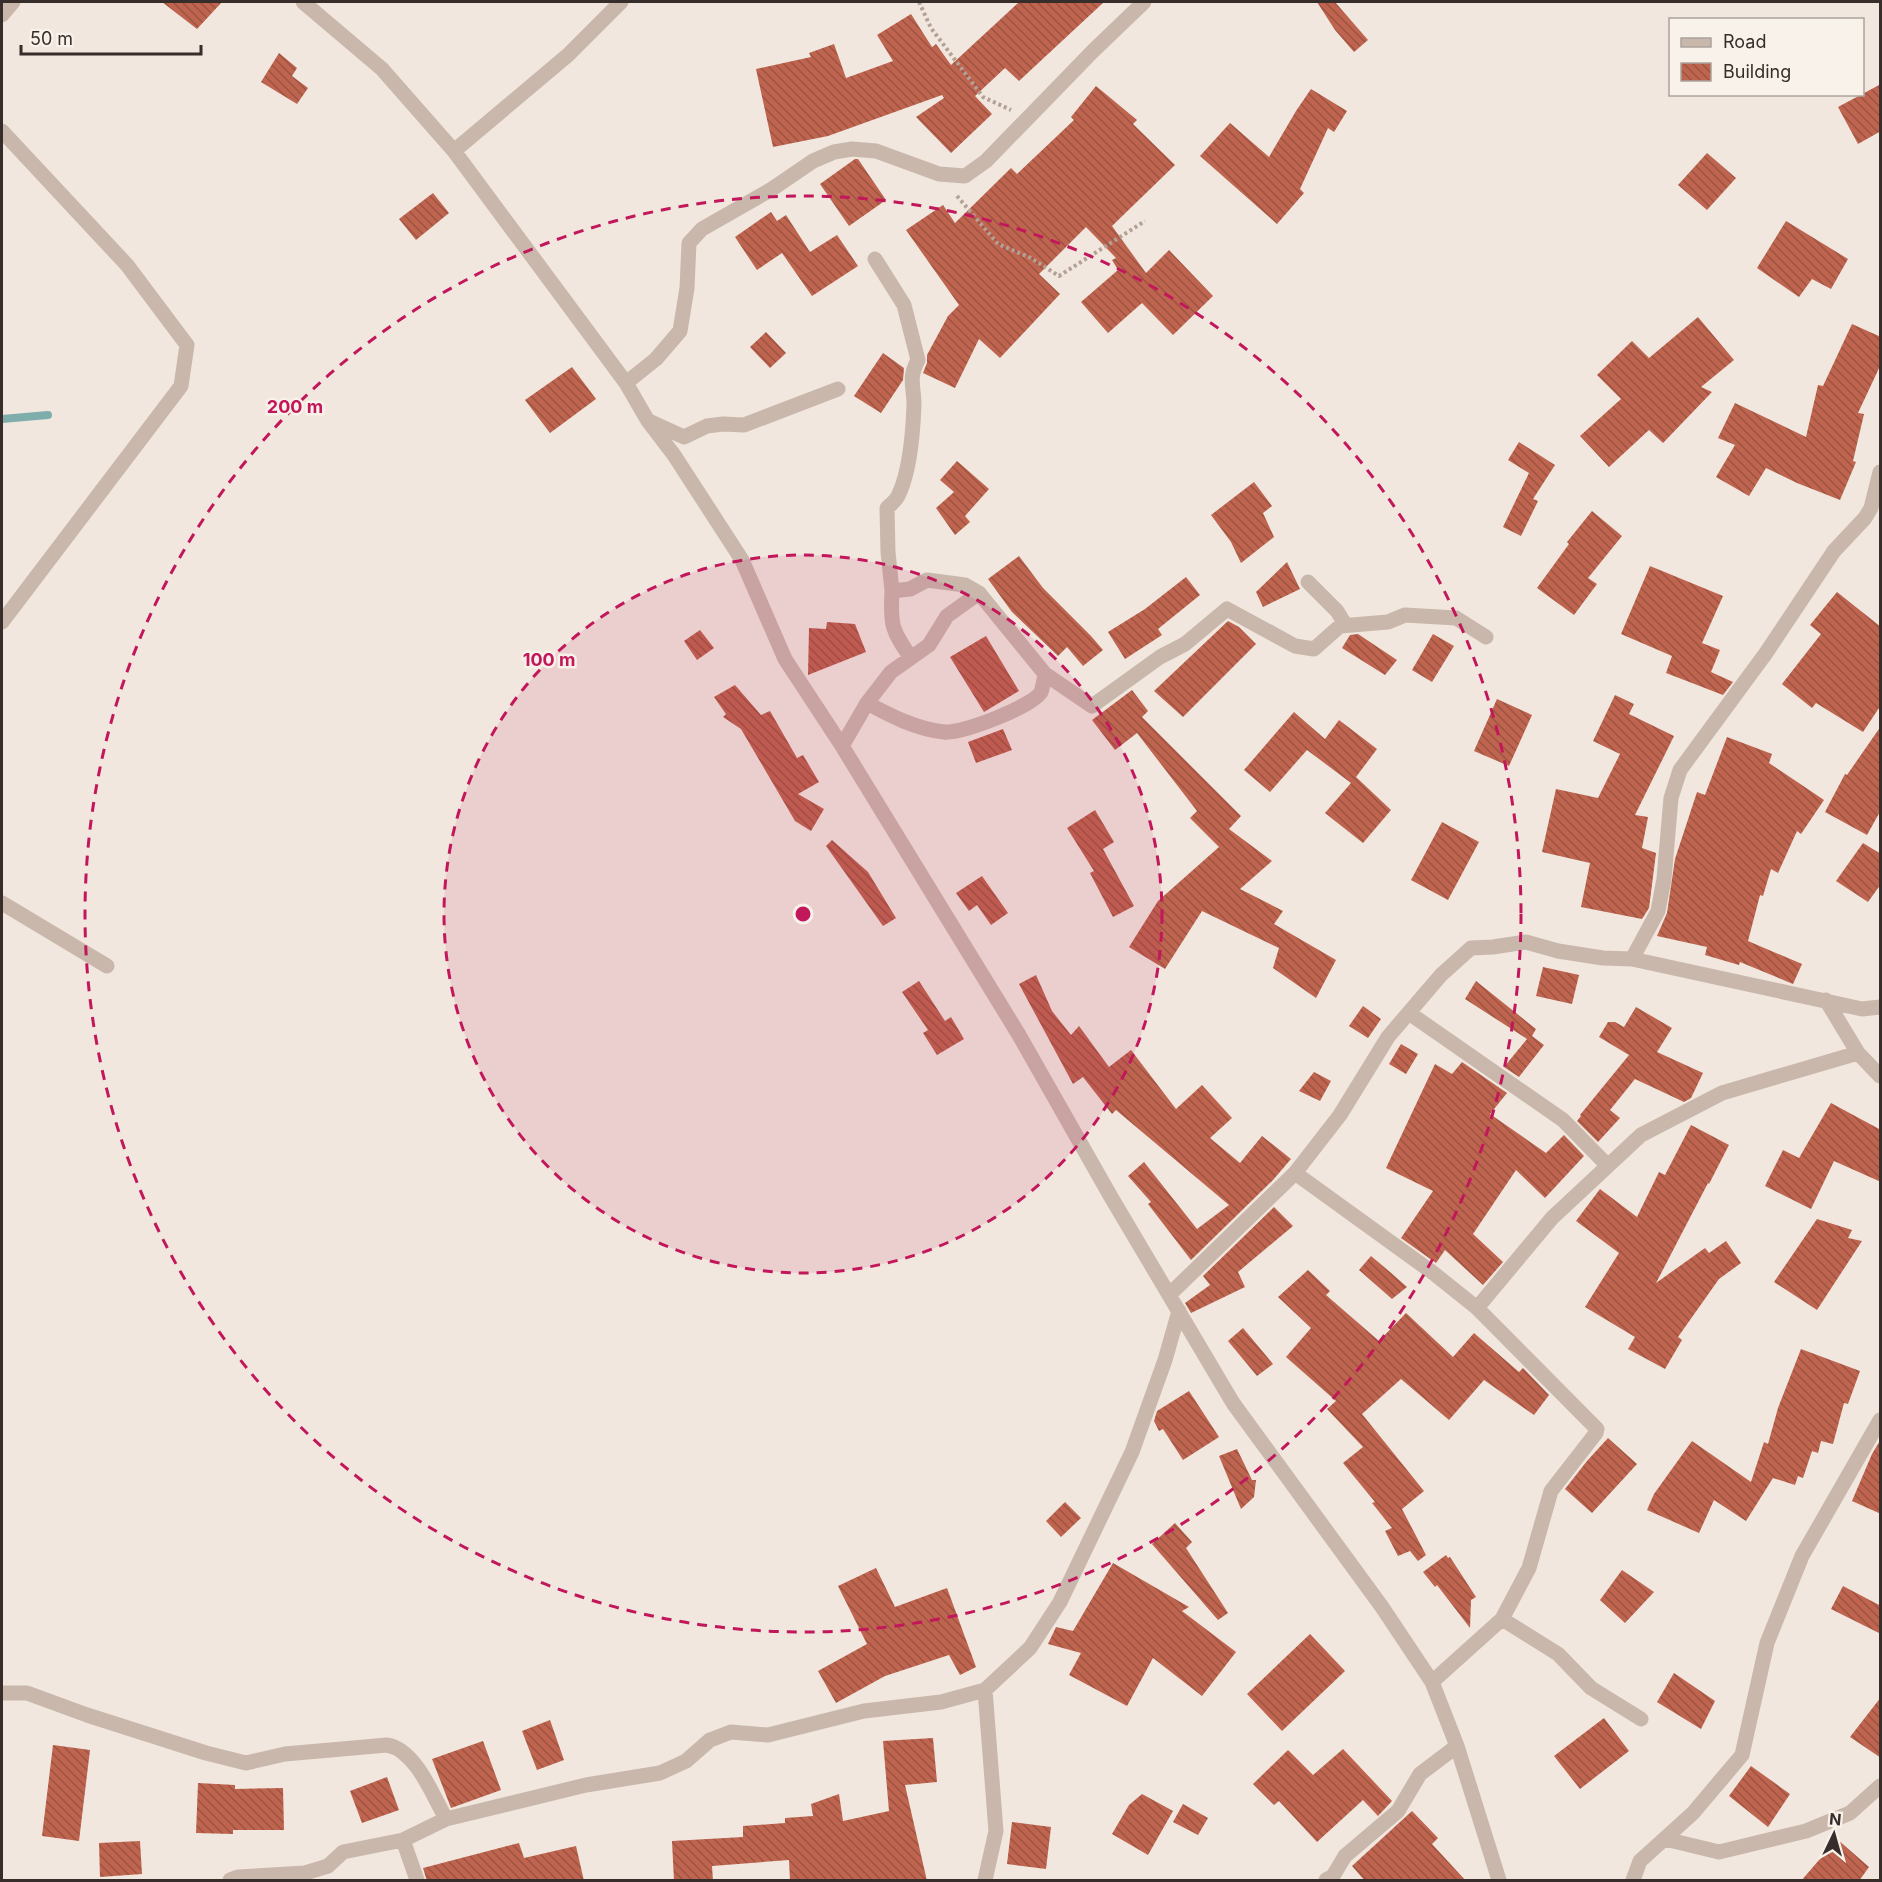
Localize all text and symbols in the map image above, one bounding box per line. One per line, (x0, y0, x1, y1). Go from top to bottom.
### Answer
scale bar (21, 18, 201, 56)
legend (1669, 18, 1864, 96)
text: 50 m (30, 28, 73, 49)
text: Road (1723, 31, 1766, 52)
text: Building (1723, 61, 1791, 82)
text: 200 m (267, 396, 323, 417)
text: 100 m (523, 649, 575, 670)
centre of rings (793, 904, 813, 924)
north arrow (1804, 1804, 1864, 1864)
text: N (1828, 1809, 1842, 1830)

